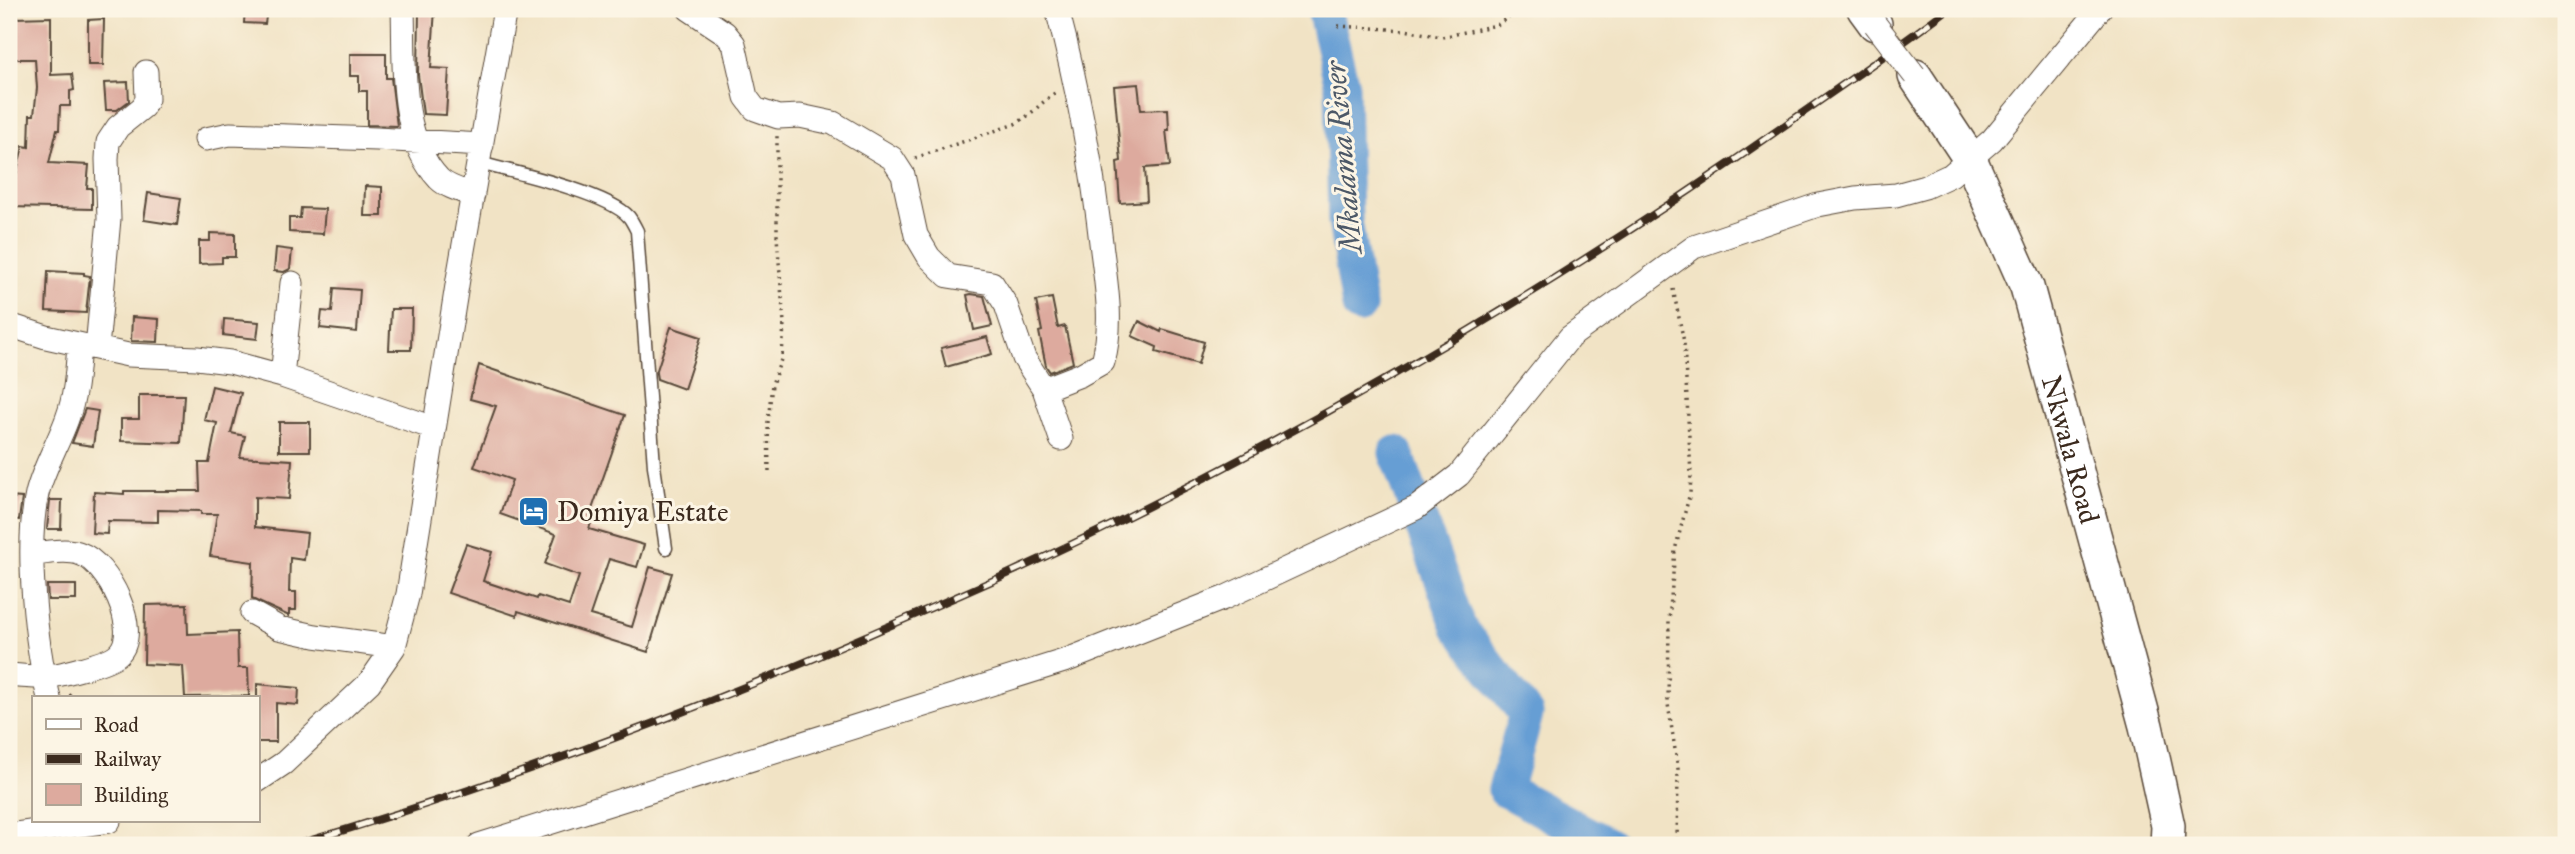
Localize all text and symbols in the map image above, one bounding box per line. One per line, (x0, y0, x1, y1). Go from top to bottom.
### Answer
water label: Mkalama River (1317, 58, 1370, 257)
street label: Nkwala Road (2034, 372, 2108, 527)
hotel icon: Domiya Estate (517, 494, 551, 528)
place label: Domiya Estate (557, 494, 729, 529)
legend (32, 696, 259, 822)
text: Road (94, 712, 139, 738)
text: Railway (94, 746, 162, 772)
text: Building (94, 782, 168, 808)

